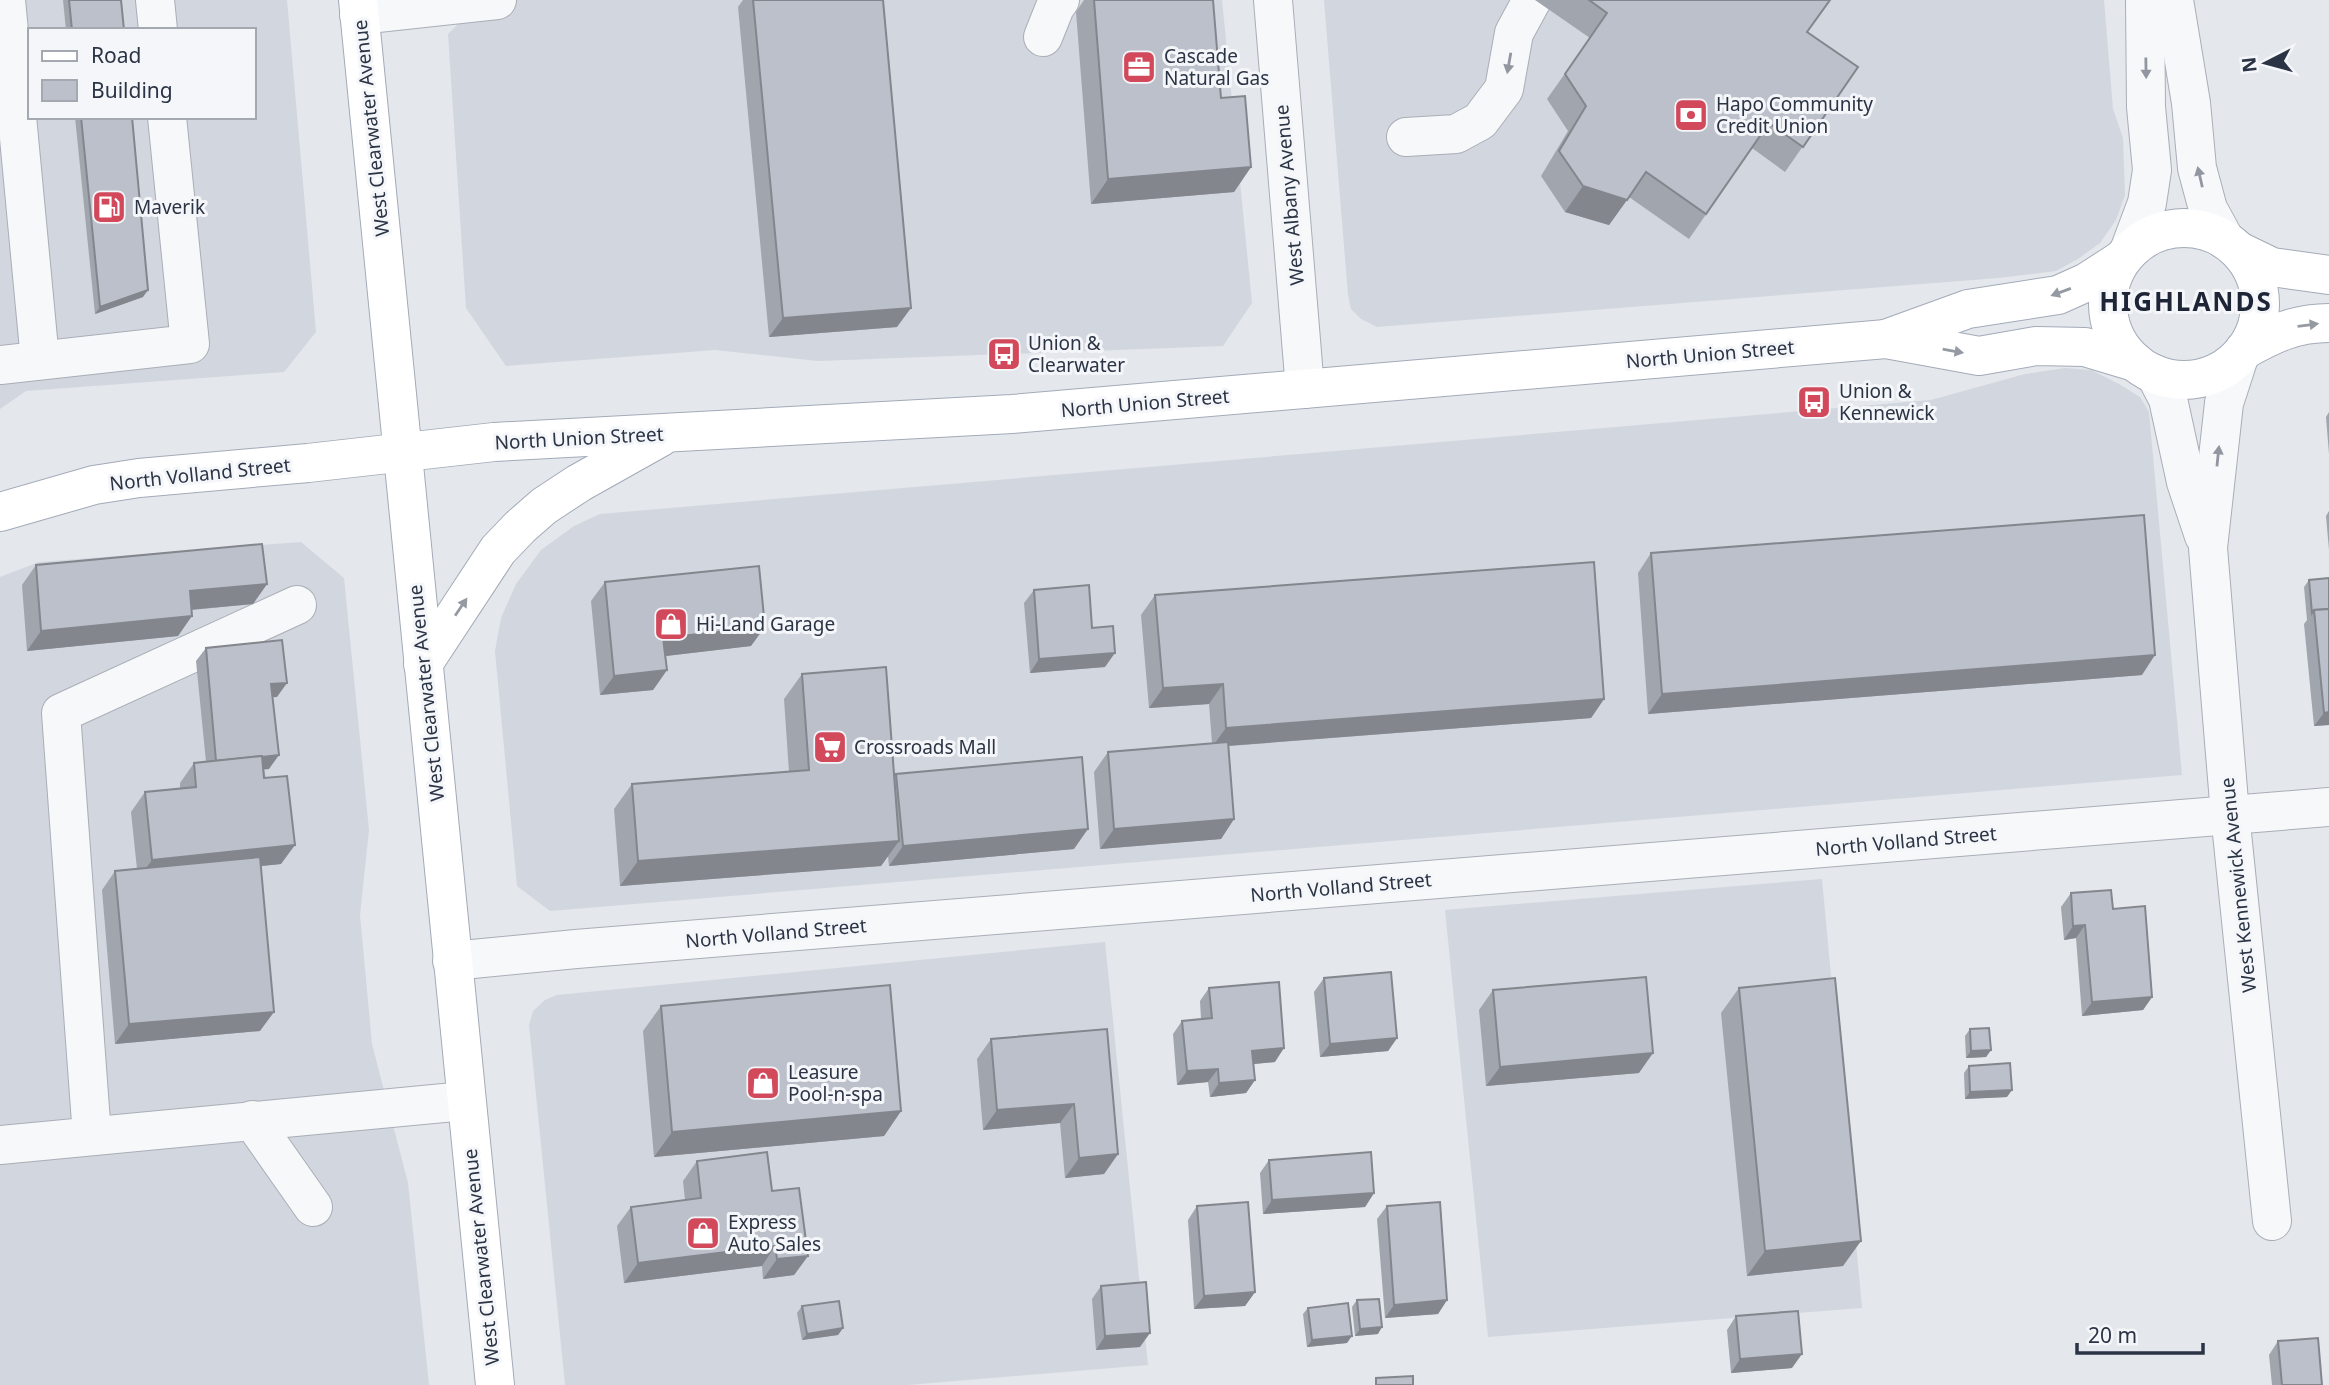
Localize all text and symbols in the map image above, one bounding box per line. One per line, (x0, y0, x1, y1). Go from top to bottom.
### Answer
street label: West Clearwater Avenue (347, 18, 395, 238)
legend (28, 28, 256, 119)
north arrow (2231, 28, 2301, 98)
text: Road (91, 41, 141, 69)
place label: Cascade Natural Gas (1164, 43, 1269, 91)
office icon: Cascade Natural Gas (1120, 48, 1158, 86)
one-way arrow (1503, 52, 1514, 74)
text: N (2235, 56, 2263, 74)
one-way arrow (2140, 57, 2152, 79)
text: Building (91, 76, 173, 104)
place label: Hapo Community Credit Union (1716, 91, 1873, 139)
bank icon: Hapo Community Credit Union (1672, 96, 1710, 134)
street label: West Albany Avenue (1268, 104, 1310, 286)
one-way arrow (2194, 166, 2205, 188)
fuel station icon: Maverik (90, 188, 128, 226)
place label: Maverik (134, 194, 205, 220)
district label: HIGHLANDS (2099, 283, 2273, 319)
one-way arrow (2051, 287, 2072, 298)
one-way arrow (2297, 319, 2319, 330)
place label: Union & Clearwater (1028, 330, 1125, 378)
street label: North Union Street (1625, 334, 1795, 374)
bus stop icon: Union & Clearwater (985, 335, 1023, 373)
one-way arrow (1942, 346, 1964, 357)
place label: Union & Kennewick (1839, 378, 1934, 426)
street label: North Union Street (1060, 383, 1230, 423)
bus stop icon: Union & Kennewick (1795, 383, 1833, 421)
street label: North Union Street (494, 421, 664, 455)
one-way arrow (2213, 445, 2224, 467)
street label: North Volland Street (108, 452, 292, 496)
street label: West Clearwater Avenue (402, 583, 450, 803)
one-way arrow (454, 598, 468, 616)
shop icon: Hi-Land Garage (652, 605, 690, 643)
place label: Hi-Land Garage (696, 611, 835, 637)
supermarket icon: Crossroads Mall (811, 728, 849, 766)
place label: Crossroads Mall (854, 734, 996, 760)
street label: West Kennewick Avenue (2214, 776, 2262, 994)
street label: North Volland Street (1814, 820, 1998, 862)
street label: North Volland Street (1249, 866, 1433, 908)
street label: North Volland Street (684, 912, 868, 954)
place label: Leasure Pool-n-spa (788, 1059, 883, 1107)
shop icon: Leasure Pool-n-spa (744, 1064, 782, 1102)
street label: West Clearwater Avenue (457, 1147, 505, 1367)
place label: Express Auto Sales (728, 1209, 821, 1257)
shop icon: Express Auto Sales (684, 1214, 722, 1252)
scale bar (2077, 1312, 2203, 1356)
text: 20 m (2088, 1321, 2137, 1349)

